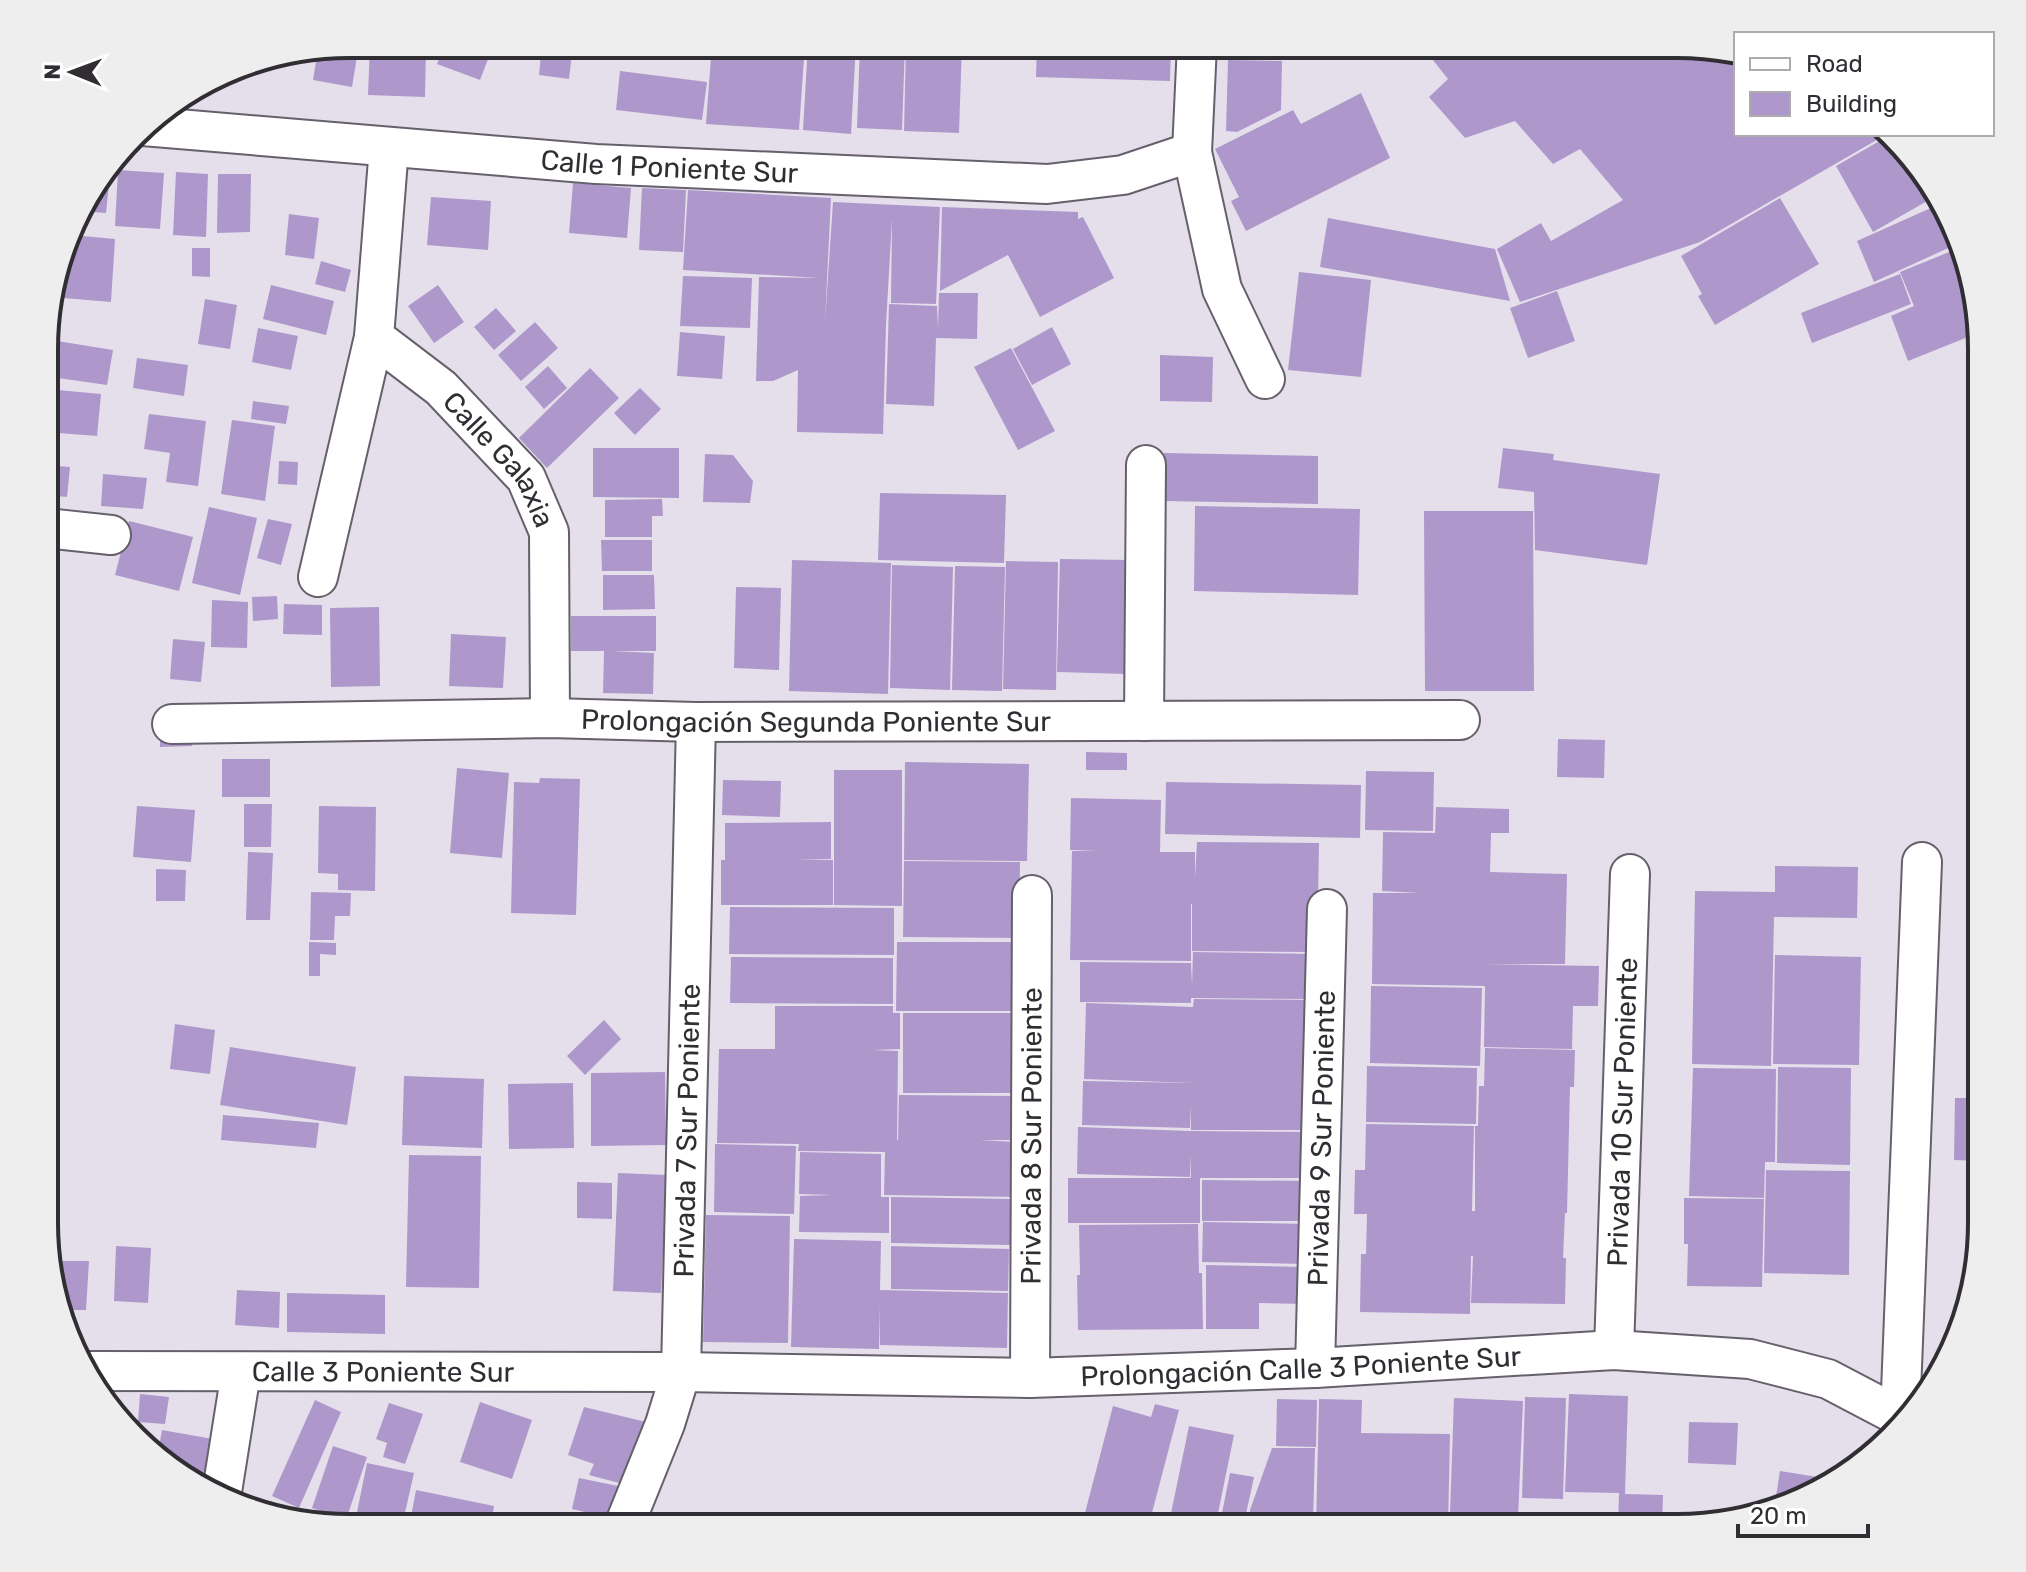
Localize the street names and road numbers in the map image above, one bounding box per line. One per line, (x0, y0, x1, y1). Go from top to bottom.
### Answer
street label: Calle 1 Poniente Sur (539, 143, 799, 190)
street label: Calle Galaxia (436, 385, 561, 532)
street label: Prolongación Segunda Poniente Sur (581, 703, 1051, 739)
street label: Privada 10 Sur Poniente (1601, 957, 1644, 1267)
street label: Privada 7 Sur Poniente (667, 983, 707, 1278)
street label: Privada 8 Sur Poniente (1014, 987, 1049, 1285)
street label: Privada 9 Sur Poniente (1301, 990, 1342, 1287)
street label: Prolongación Calle 3 Poniente Sur (1080, 1340, 1522, 1393)
street label: Calle 3 Poniente Sur (252, 1355, 515, 1389)

